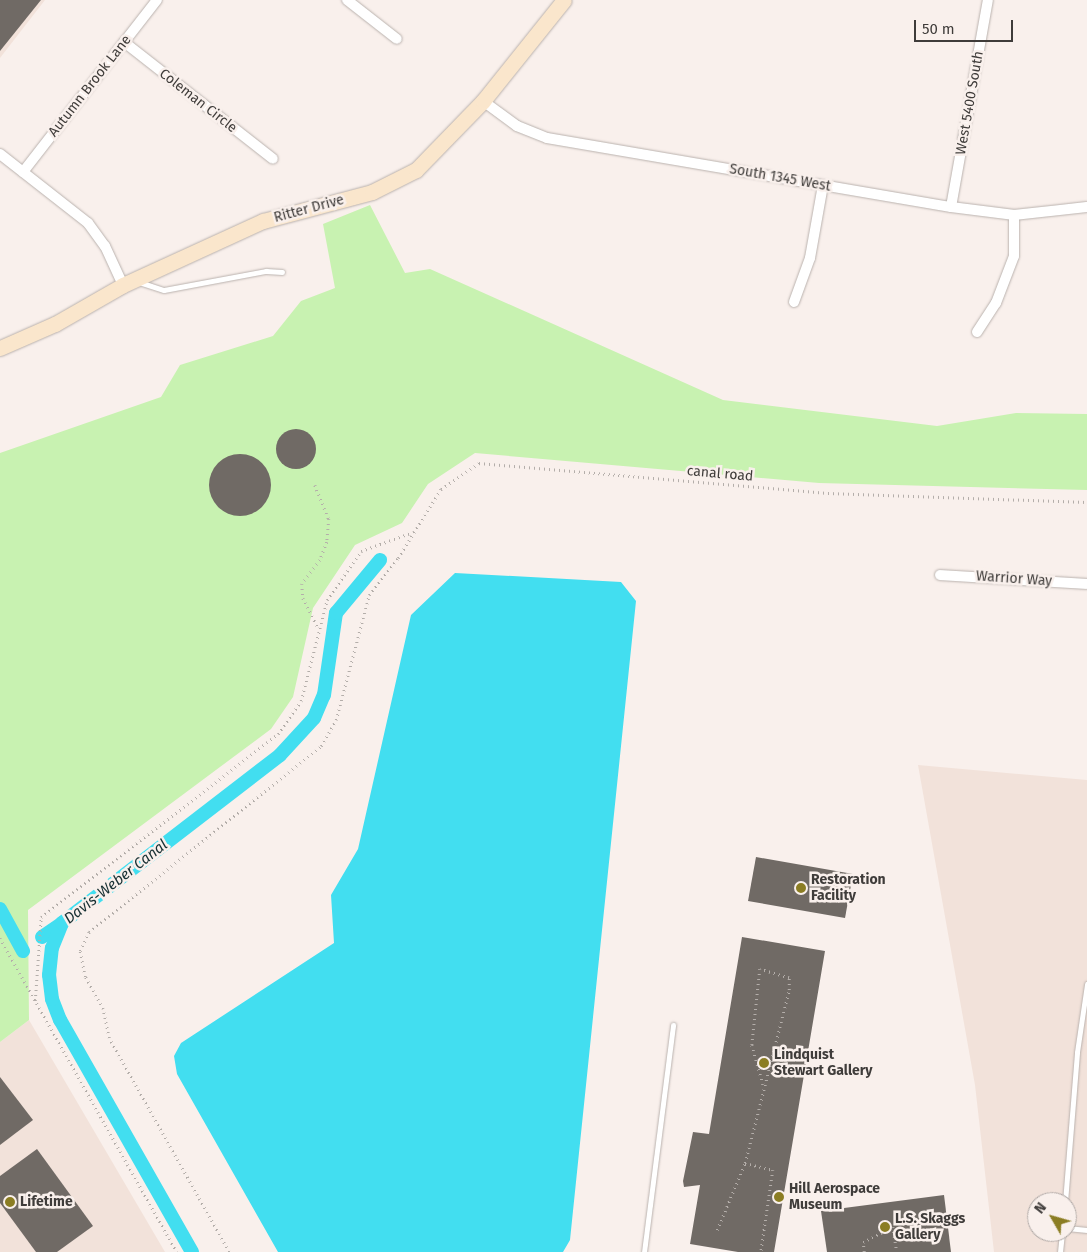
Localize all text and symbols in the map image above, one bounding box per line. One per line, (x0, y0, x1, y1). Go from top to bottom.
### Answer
scale bar (917, 10, 1016, 42)
text: 50 m (922, 20, 955, 38)
street label: Autumn Brook Lane (45, 32, 135, 140)
street label: West 5400 South (953, 50, 987, 156)
street label: Coleman Circle (156, 65, 240, 137)
street label: South 1345 West (728, 161, 832, 195)
street label: Ritter Drive (272, 192, 346, 226)
street label: canal road (686, 463, 754, 485)
street label: Warrior Way (975, 568, 1053, 590)
water label: Davis-Weber Canal (61, 836, 171, 928)
place label: Restoration Facility (811, 872, 886, 904)
marker: Restoration Facility (795, 882, 807, 894)
place label: Lindquist Stewart Gallery (774, 1047, 873, 1080)
marker: Lindquist Stewart Gallery (758, 1057, 770, 1069)
place label: Hill Aerospace Museum (789, 1181, 880, 1214)
marker: Hill Aerospace Museum (773, 1191, 785, 1203)
north arrow (1027, 1192, 1077, 1242)
place label: Lifetime (20, 1194, 73, 1210)
marker: Lifetime (4, 1196, 16, 1208)
text: N (1031, 1199, 1050, 1217)
place label: L.S. Skaggs Gallery (895, 1211, 965, 1244)
marker: L.S. Skaggs Gallery (879, 1221, 891, 1233)

